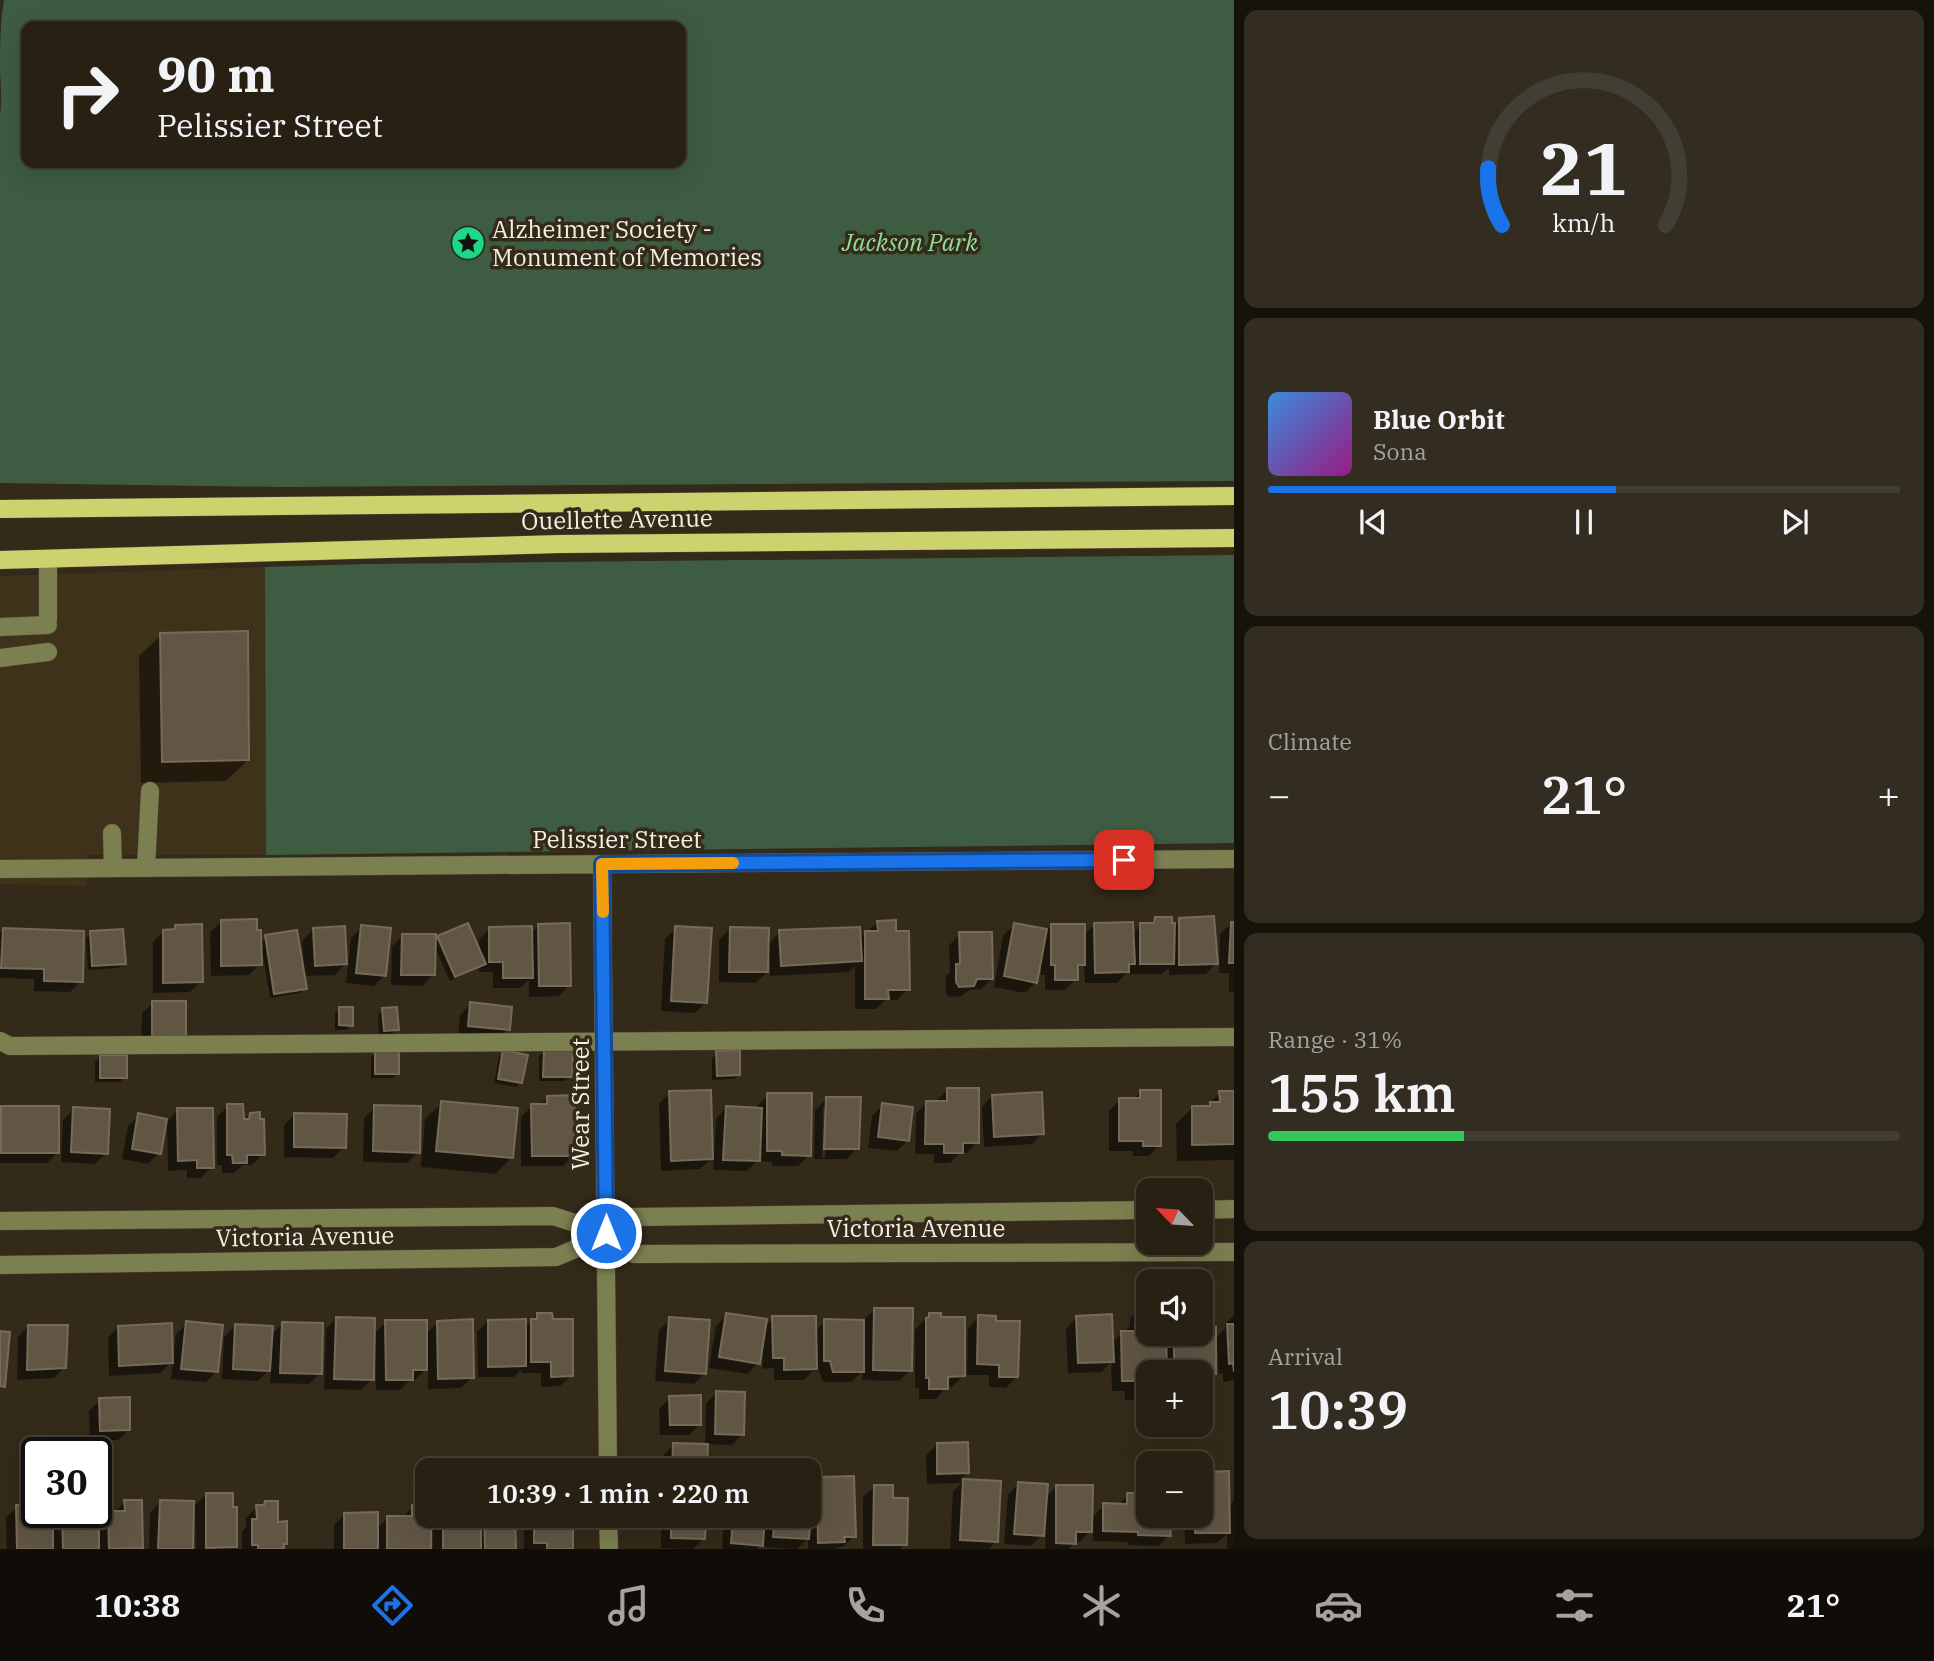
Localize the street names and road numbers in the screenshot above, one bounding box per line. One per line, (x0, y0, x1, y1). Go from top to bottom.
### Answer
street label: Ouellette Avenue (521, 501, 713, 537)
street label: Pelissier Street (532, 823, 702, 855)
street label: Wear Street (564, 1038, 596, 1170)
street label: Victoria Avenue (827, 1212, 1005, 1244)
street label: Victoria Avenue (215, 1218, 395, 1254)

